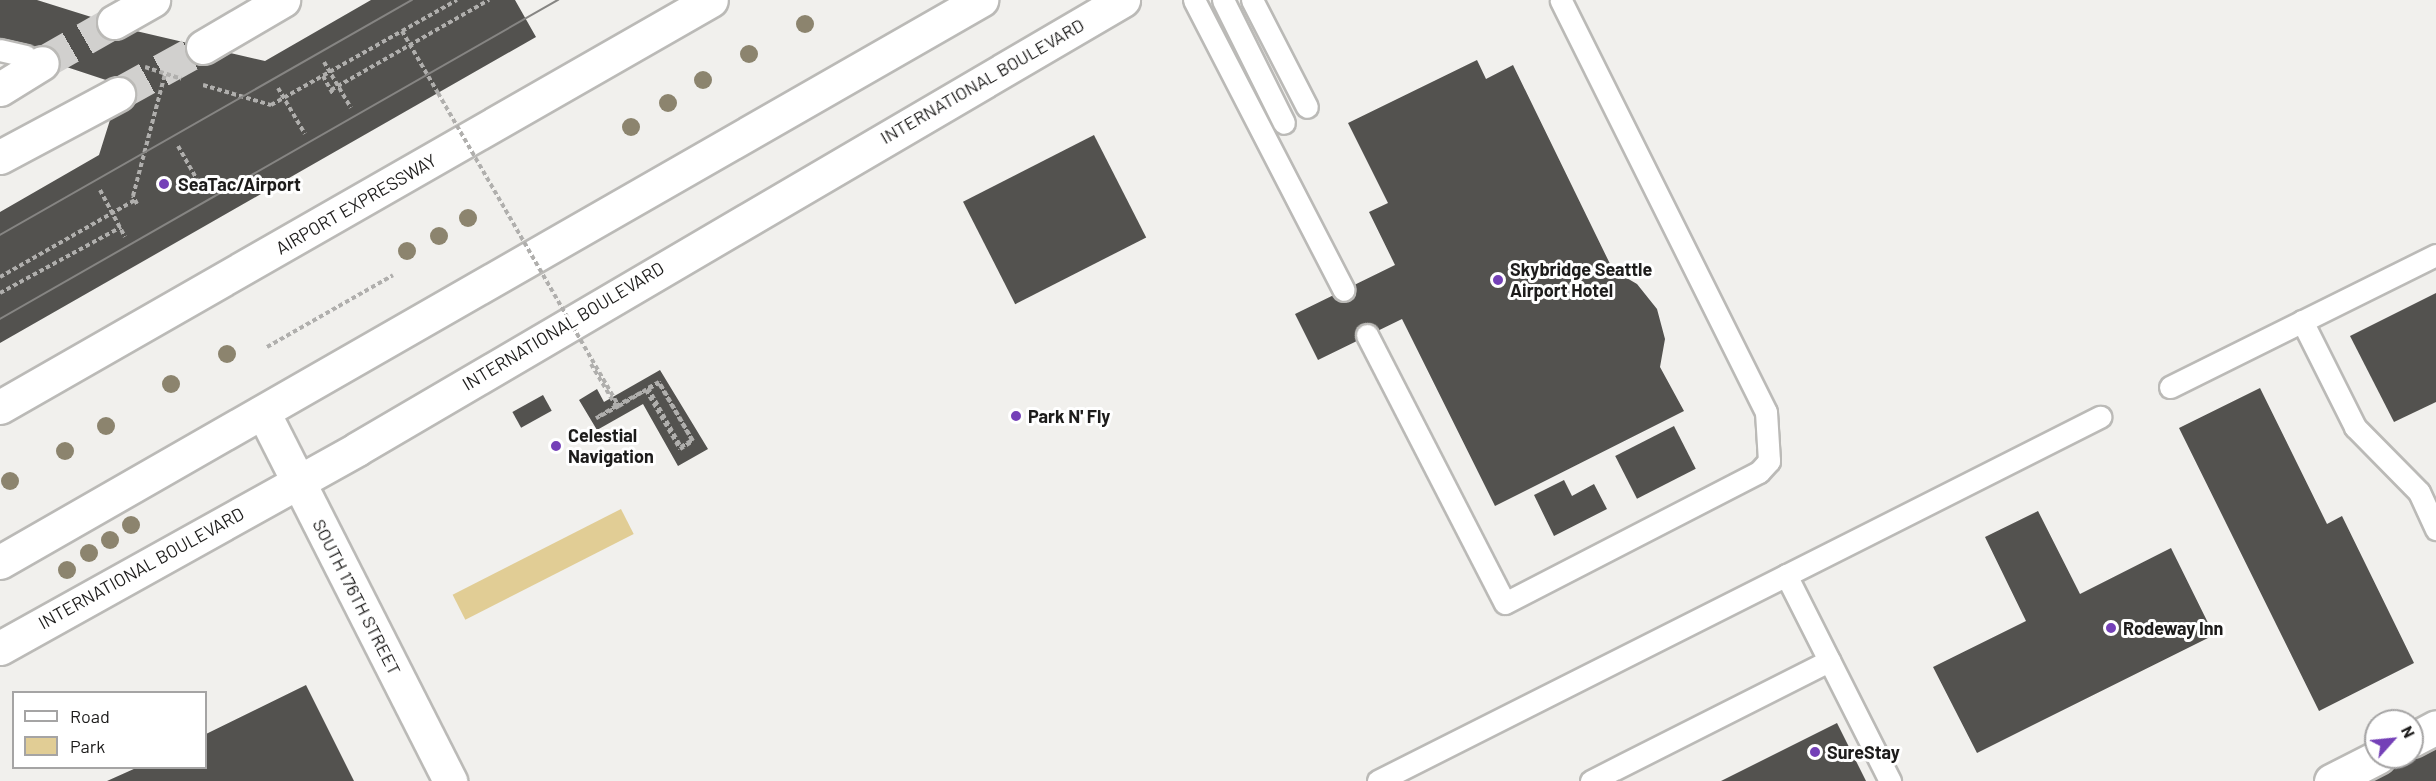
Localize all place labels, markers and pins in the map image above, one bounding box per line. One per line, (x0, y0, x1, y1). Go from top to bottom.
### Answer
place label: SeaTac/Airport (178, 173, 301, 195)
marker: SeaTac/Airport (155, 175, 173, 193)
place label: Skybridge Seattle Airport Hotel (1510, 259, 1652, 302)
marker: Skybridge Seattle Airport Hotel (1491, 273, 1505, 287)
place label: Park N' Fly (1028, 405, 1110, 427)
marker: Park N' Fly (1009, 409, 1023, 423)
place label: Celestial Navigation (568, 425, 654, 468)
marker: Celestial Navigation (549, 439, 563, 453)
place label: Rodeway Inn (2123, 617, 2223, 639)
marker: Rodeway Inn (2104, 621, 2118, 635)
place label: SureStay (1827, 741, 1900, 763)
marker: SureStay (1808, 745, 1822, 759)

